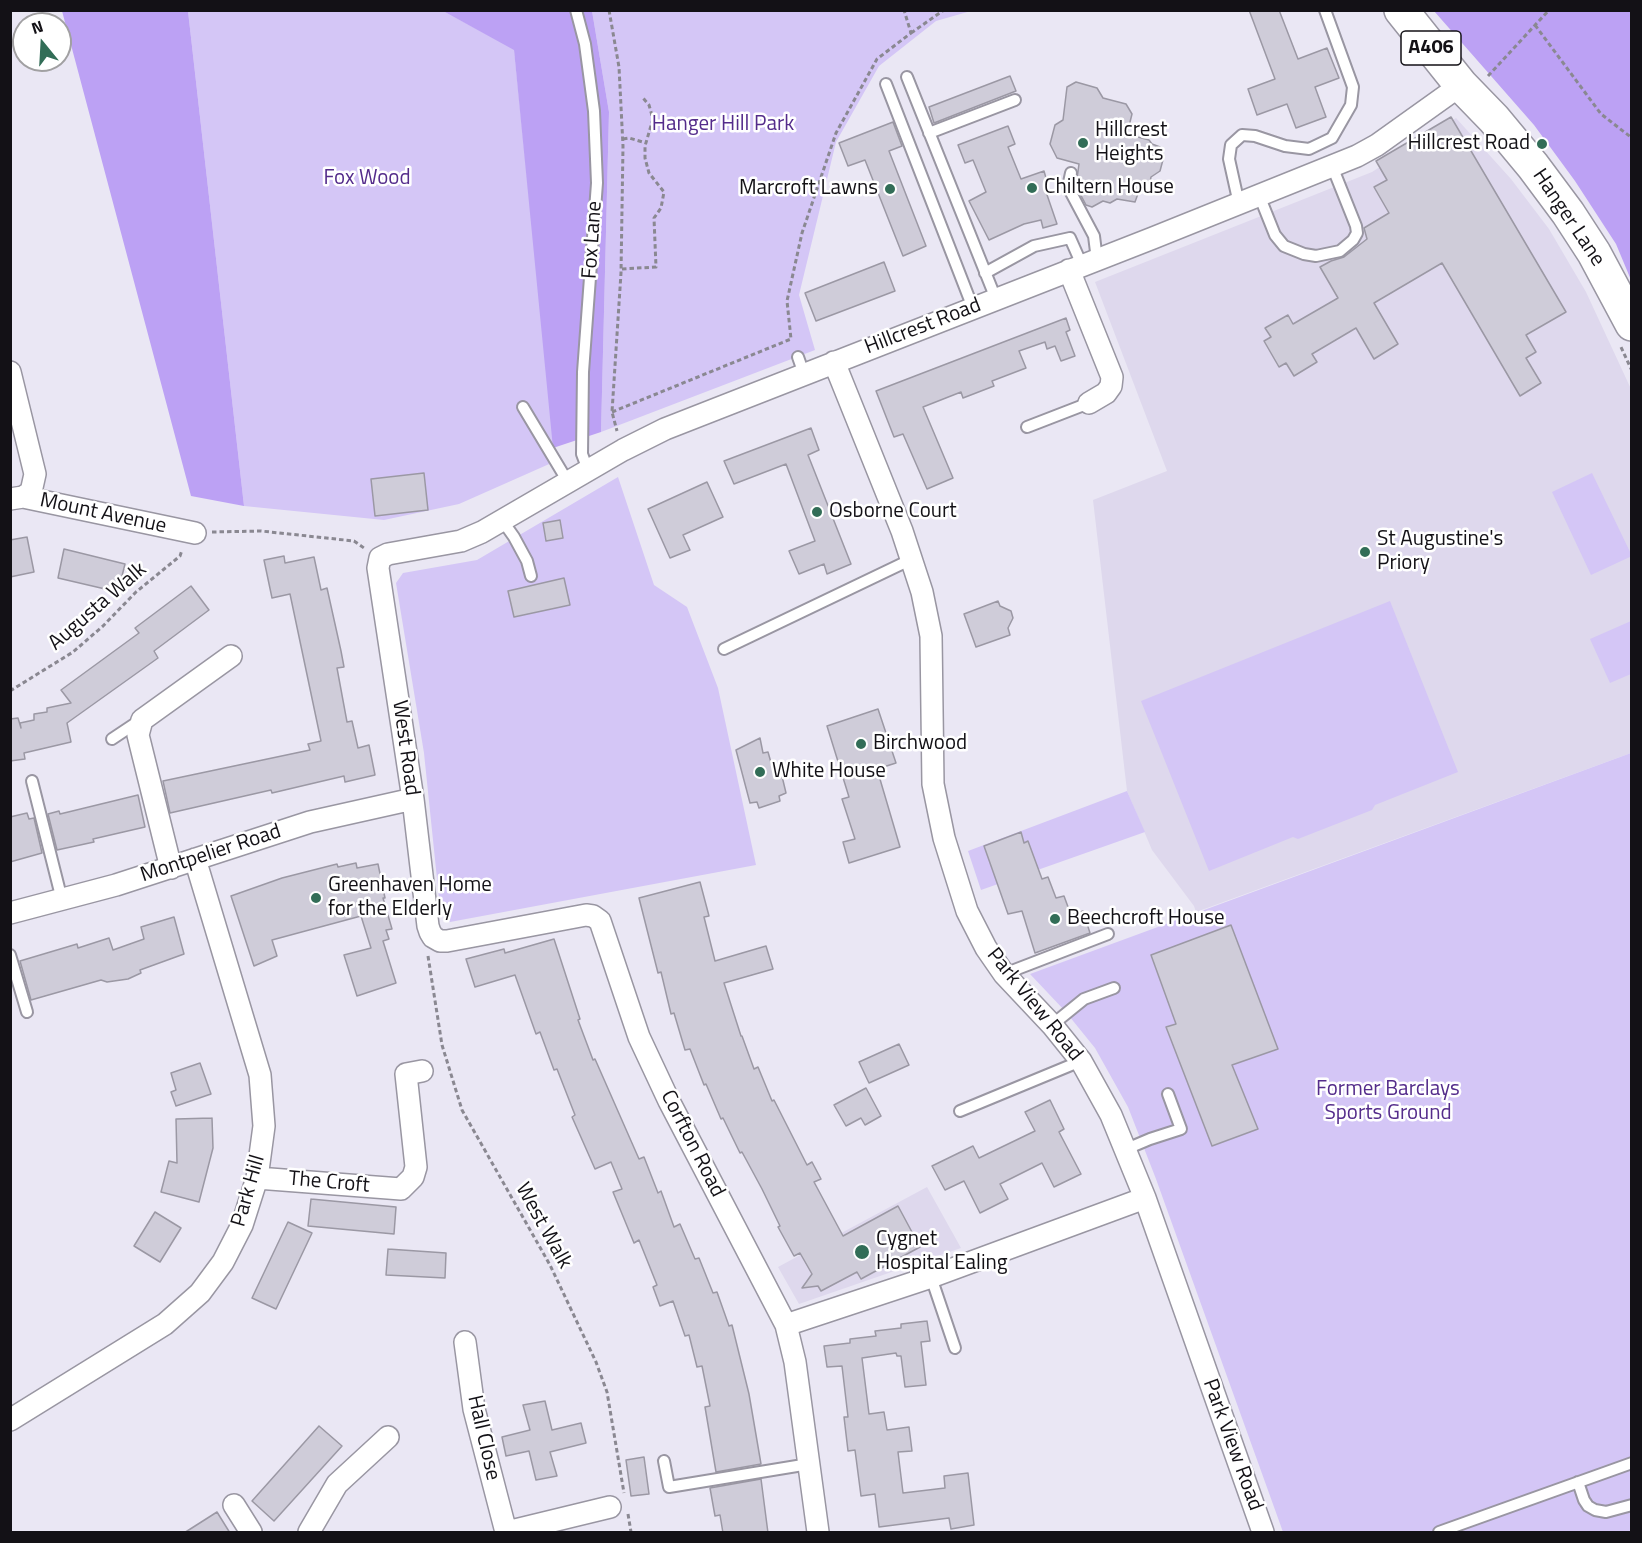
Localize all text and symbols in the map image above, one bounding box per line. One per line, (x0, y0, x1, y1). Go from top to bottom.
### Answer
north arrow (12, 12, 72, 72)
text: N (28, 14, 46, 40)
road number: A406 (1401, 31, 1461, 65)
park label: Hanger Hill Park (652, 112, 794, 138)
place label: Hillcrest Heights (1095, 118, 1167, 168)
place label: Hillcrest Road (1407, 131, 1530, 157)
marker: Hillcrest Heights (1076, 136, 1090, 150)
marker: Hillcrest Road (1535, 137, 1549, 151)
street label: Hanger Lane (1526, 165, 1610, 271)
park label: Fox Wood (323, 166, 411, 192)
place label: Chiltern House (1044, 175, 1174, 201)
place label: Marcroft Lawns (739, 176, 878, 202)
marker: Chiltern House (1025, 181, 1039, 195)
marker: Marcroft Lawns (883, 182, 897, 196)
street label: Fox Lane (578, 200, 608, 280)
street label: Hillcrest Road (861, 293, 985, 361)
street label: Mount Avenue (37, 488, 169, 540)
place label: Osborne Court (829, 499, 957, 525)
marker: Osborne Court (810, 505, 824, 519)
place label: St Augustine's Priory (1377, 527, 1503, 577)
marker: St Augustine's Priory (1358, 545, 1372, 559)
street label: Augusta Walk (44, 558, 152, 656)
street label: West Road (386, 699, 424, 797)
place label: Birchwood (873, 731, 967, 757)
marker: Birchwood (854, 737, 868, 751)
place label: White House (772, 759, 886, 785)
marker: White House (753, 765, 767, 779)
street label: Montpelier Road (138, 819, 284, 889)
place label: Greenhaven Home for the Elderly (328, 873, 492, 923)
marker: Greenhaven Home for the Elderly (309, 891, 323, 905)
place label: Beechcroft House (1067, 906, 1224, 932)
marker: Beechcroft House (1048, 912, 1062, 926)
street label: Park View Road (981, 943, 1087, 1067)
park label: Former Barclays Sports Ground (1316, 1077, 1460, 1127)
street label: Corfton Road (654, 1086, 730, 1202)
street label: Park Hill (227, 1152, 271, 1230)
street label: The Croft (287, 1167, 371, 1199)
street label: West Walk (509, 1179, 577, 1273)
place label: Cygnet Hospital Ealing (876, 1227, 1008, 1277)
marker: Cygnet Hospital Ealing (853, 1243, 871, 1261)
street label: Park View Road (1197, 1376, 1267, 1514)
street label: Hall Close (461, 1393, 505, 1483)

